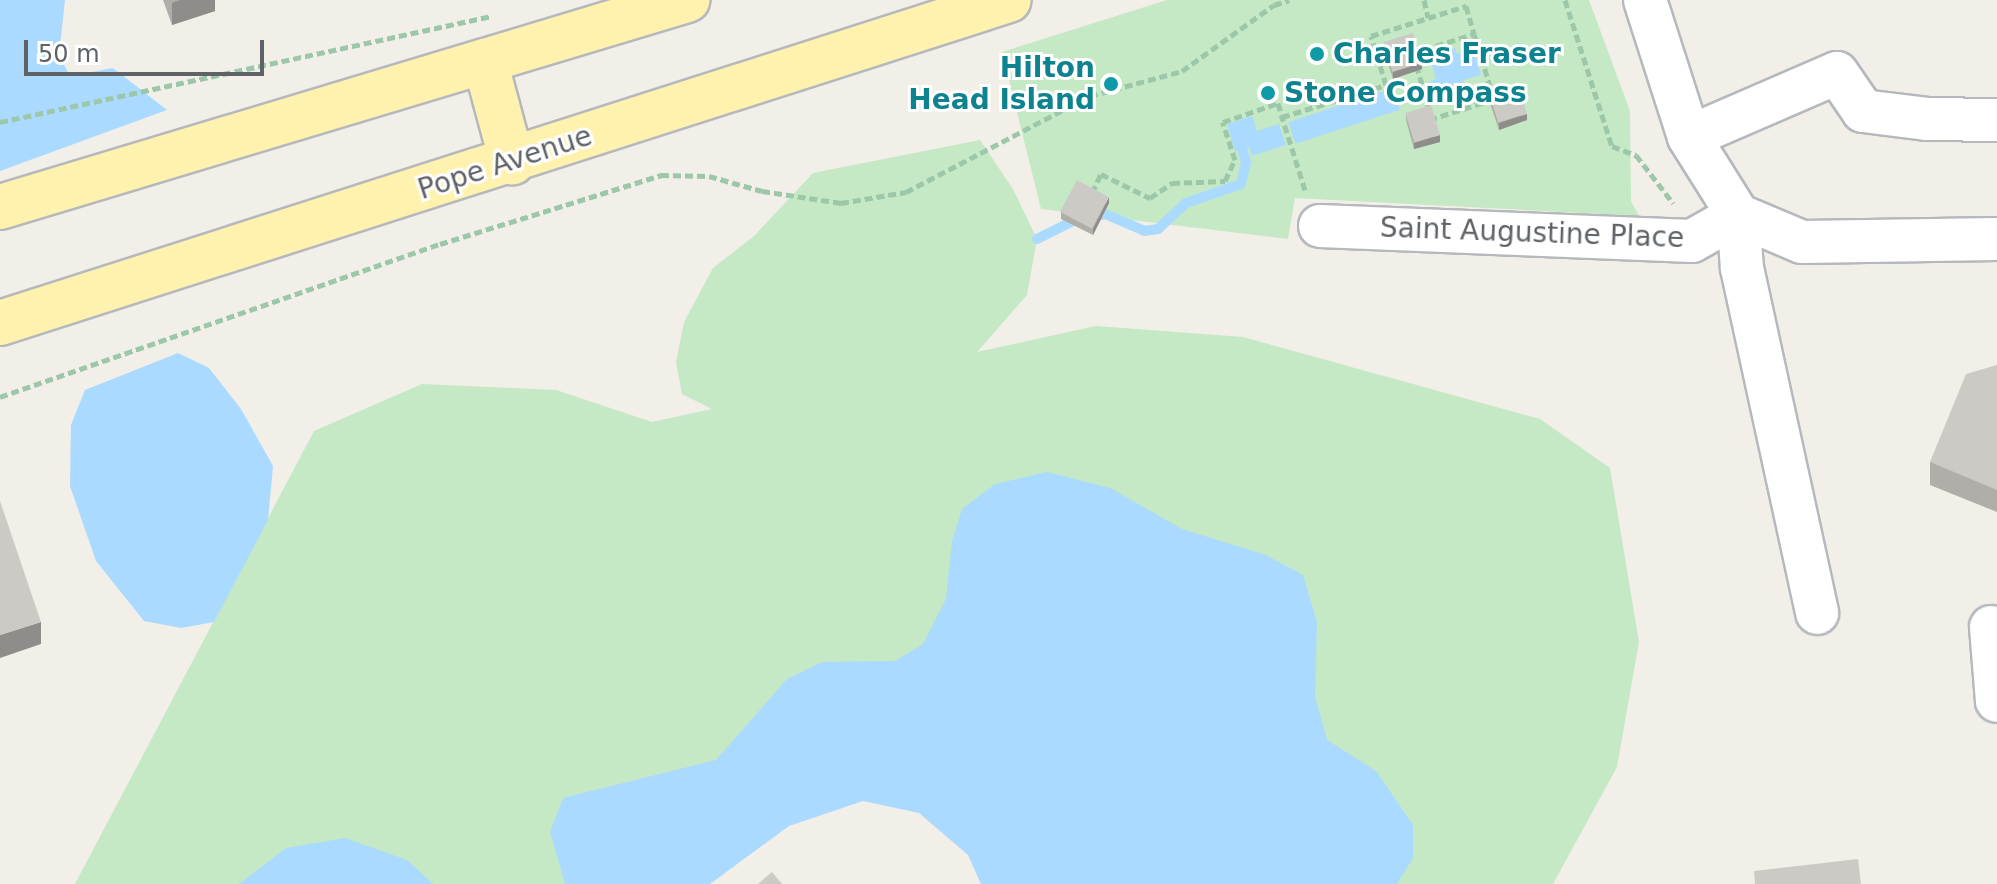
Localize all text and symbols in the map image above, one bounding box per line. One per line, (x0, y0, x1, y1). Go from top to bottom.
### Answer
scale bar (28, 24, 268, 74)
place label: Charles Fraser (1333, 37, 1561, 71)
text: 50 m (38, 40, 100, 68)
marker: Charles Fraser (1308, 45, 1326, 63)
place label: Hilton Head Island (908, 51, 1095, 117)
marker: Hilton Head Island (1102, 75, 1120, 93)
place label: Stone Compass (1284, 76, 1527, 110)
marker: Stone Compass (1259, 84, 1277, 102)
street label: Pope Avenue (414, 119, 596, 207)
street label: Saint Augustine Place (1379, 211, 1685, 255)

